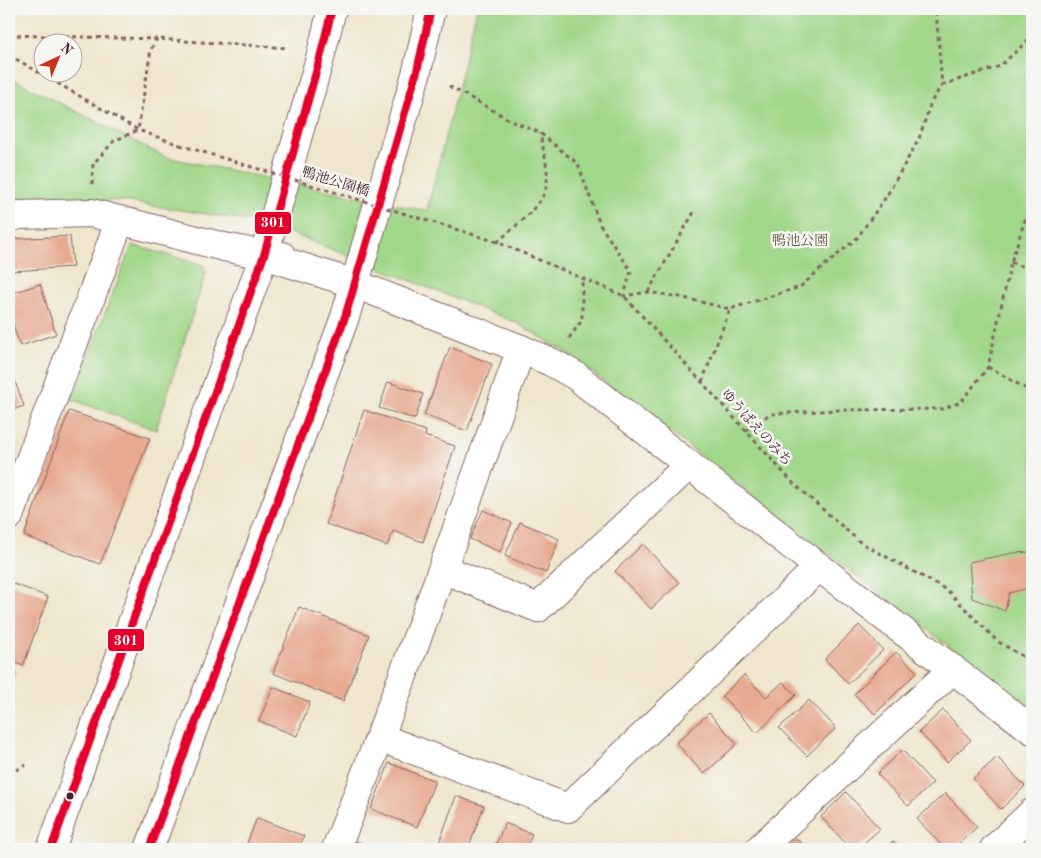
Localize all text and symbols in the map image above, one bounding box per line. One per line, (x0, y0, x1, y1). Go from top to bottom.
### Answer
north arrow (32, 32, 82, 82)
text: N (58, 41, 75, 58)
street label: 鴨池公園橋 (300, 164, 372, 199)
line badge: 301 (254, 211, 292, 235)
text: 301 (261, 216, 285, 230)
park label: 鴨池公園 (772, 233, 828, 248)
street label: ゆうばえのみち (718, 386, 795, 469)
line badge: 301 (107, 628, 145, 652)
text: 301 (114, 634, 138, 648)
unlabelled marker (65, 791, 75, 801)

